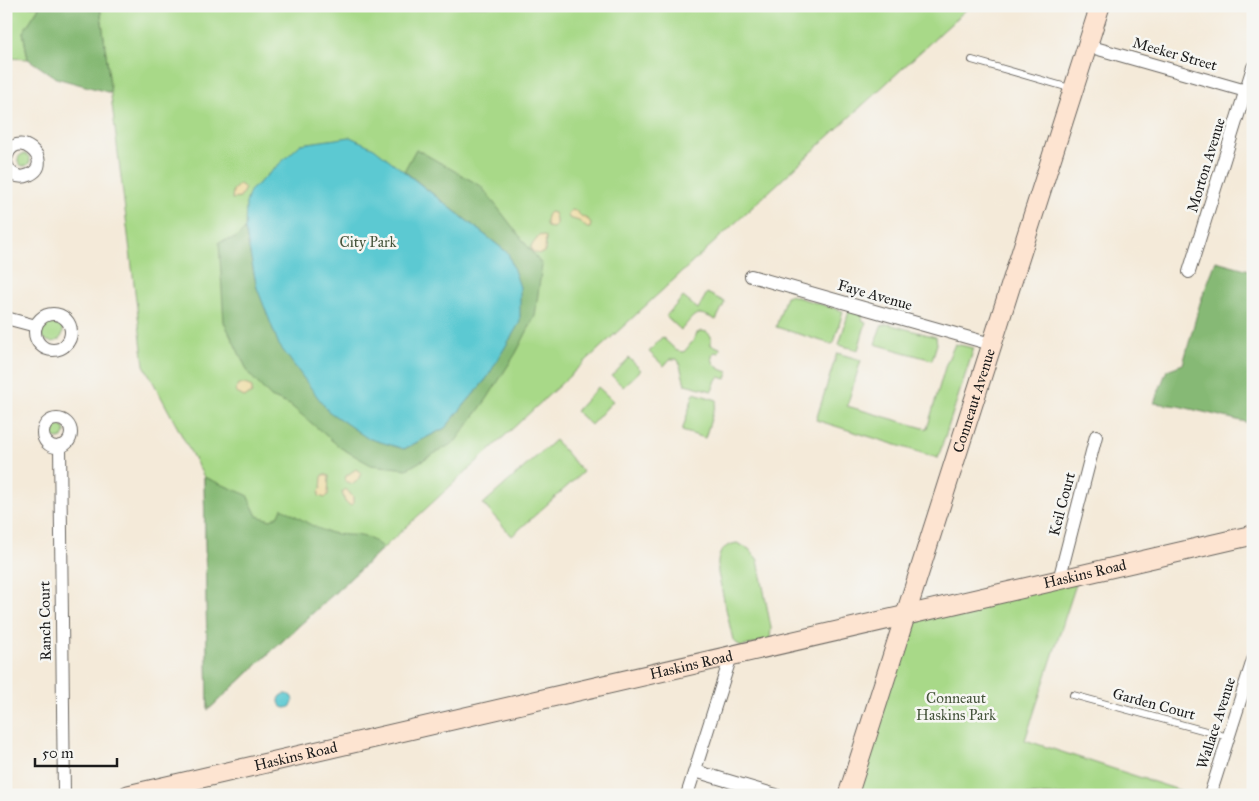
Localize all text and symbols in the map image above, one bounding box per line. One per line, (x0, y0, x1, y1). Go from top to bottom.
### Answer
street label: Meeker Street (1131, 33, 1220, 75)
street label: Morton Avenue (1183, 116, 1229, 214)
park label: City Park (340, 233, 397, 251)
street label: Faye Avenue (836, 276, 914, 314)
street label: Conneaut Avenue (949, 346, 999, 455)
street label: Keil Court (1045, 470, 1079, 538)
street label: Haskins Road (1041, 555, 1129, 592)
street label: Ranch Court (35, 580, 55, 661)
street label: Haskins Road (648, 646, 735, 683)
street label: Wallace Avenue (1193, 675, 1239, 771)
street label: Garden Court (1111, 684, 1198, 724)
park label: Conneaut Haskins Park (916, 689, 996, 724)
scale bar (35, 736, 118, 768)
street label: Haskins Road (252, 738, 339, 775)
text: 50 m (42, 744, 74, 762)

